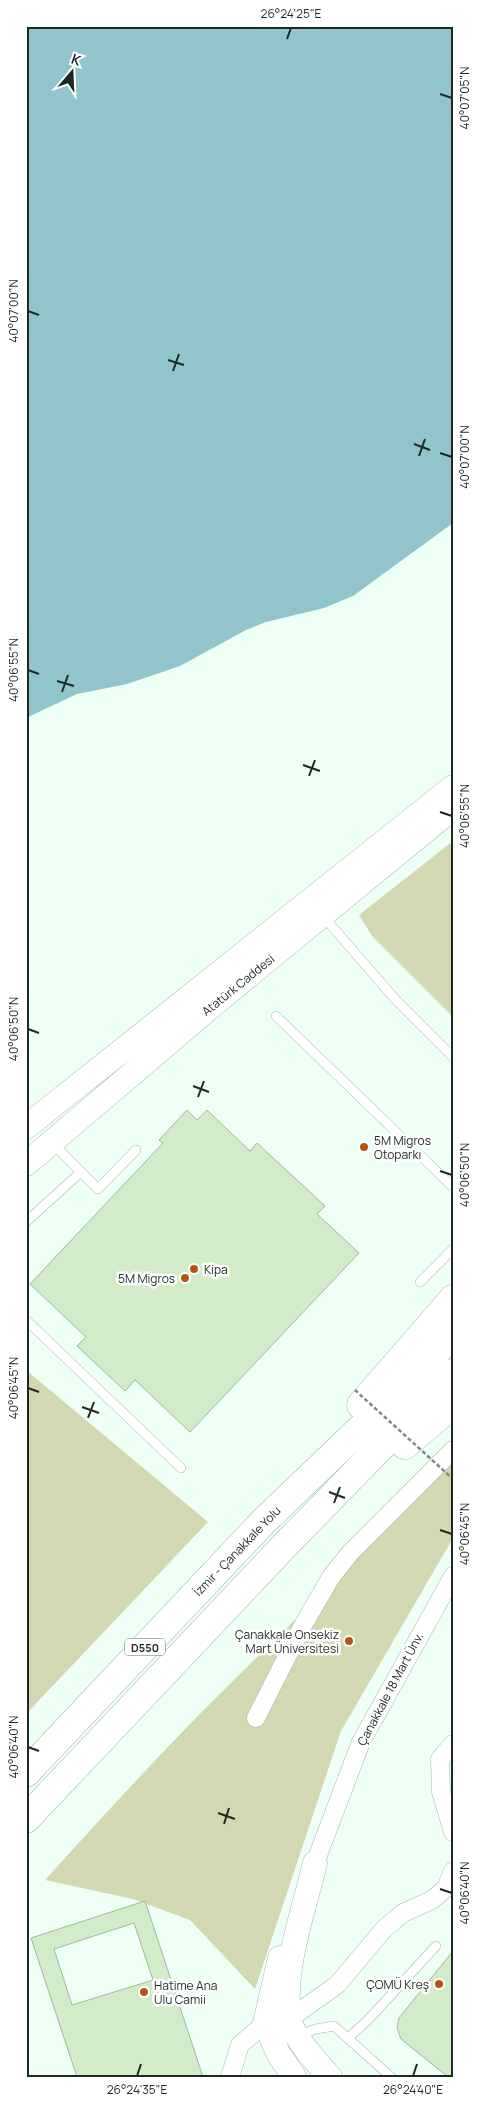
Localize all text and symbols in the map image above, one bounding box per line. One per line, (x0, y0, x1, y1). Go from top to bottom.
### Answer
text: 26°24'25"E (261, 5, 322, 22)
north arrow (48, 48, 98, 98)
text: K (69, 49, 85, 70)
text: 40°07'05"N (456, 67, 473, 129)
text: 40°07'00"N (5, 279, 22, 343)
text: 40°07'00"N (456, 425, 473, 489)
text: 40°06'55"N (5, 638, 22, 702)
text: 40°06'55"N (456, 784, 473, 848)
street label: Atatürk Caddesi (198, 950, 278, 1020)
text: 40°06'50"N (5, 997, 22, 1061)
place label: 5M Migros Otoparkı (374, 1132, 431, 1163)
marker: 5M Migros Otoparkı (358, 1141, 370, 1153)
text: 40°06'50"N (456, 1143, 473, 1207)
place label: Kipa (204, 1261, 228, 1278)
marker: Kipa (188, 1263, 200, 1275)
place label: 5M Migros (118, 1270, 175, 1287)
marker: 5M Migros (179, 1272, 191, 1284)
text: 40°06'45"N (5, 1357, 22, 1419)
street label: İzmir - Çanakkale Yolu (190, 1502, 284, 1600)
text: 40°06'45"N (456, 1503, 473, 1565)
place label: Çanakkale Onsekiz Mart Üniversitesi (235, 1626, 339, 1657)
street label: Çanakkale 18 Mart Ünv. (353, 1629, 427, 1749)
marker: Çanakkale Onsekiz Mart Üniversitesi (343, 1635, 355, 1647)
road number: D550 (125, 1638, 165, 1655)
text: 40°06'40"N (5, 1716, 22, 1779)
text: 40°06'40"N (456, 1862, 473, 1925)
place label: ÇOMÜ Kreş (366, 1976, 429, 1993)
place label: Hatime Ana Ulu Camii (154, 1977, 217, 2008)
marker: ÇOMÜ Kreş (433, 1978, 445, 1990)
marker: Hatime Ana Ulu Camii (138, 1986, 150, 1998)
text: 26°24'35"E (107, 2081, 167, 2098)
text: 26°24'40"E (383, 2081, 443, 2098)

